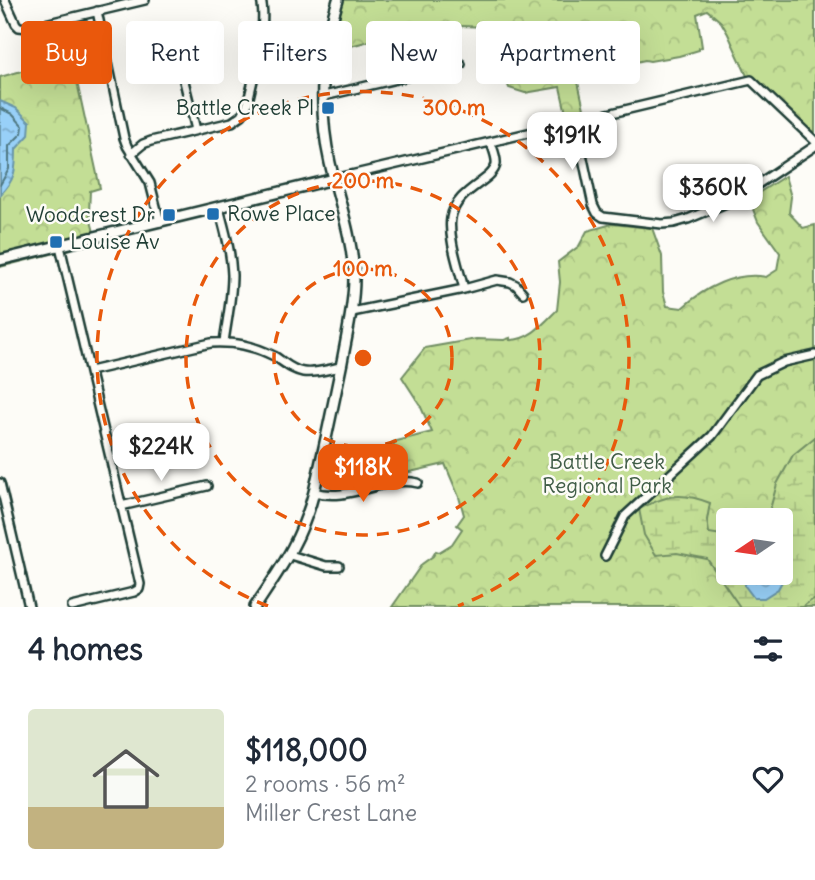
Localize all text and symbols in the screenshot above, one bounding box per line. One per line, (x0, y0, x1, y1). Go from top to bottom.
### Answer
chip: Buy (21, 21, 112, 84)
chip: Rent (126, 21, 224, 84)
chip: Filters (238, 21, 352, 84)
chip: New (366, 21, 462, 84)
chip: Apartment (476, 21, 640, 84)
place label: Battle Creek Pl (176, 94, 314, 121)
text: 300 m (423, 94, 486, 121)
marker: Battle Creek Pl (320, 100, 336, 116)
pin: $191K (523, 113, 621, 172)
text: $191K (543, 120, 601, 149)
pin: $360K (664, 164, 762, 224)
text: 200 m (332, 167, 395, 194)
text: $360K (679, 172, 747, 201)
place label: Rowe Place (227, 200, 336, 227)
place label: Woodcrest Dr (26, 201, 155, 228)
marker: Rowe Place (205, 206, 221, 222)
marker: Woodcrest Dr (161, 207, 177, 223)
place label: Louise Av (70, 228, 159, 255)
marker: Louise Av (48, 234, 64, 250)
text: 100 m (333, 255, 393, 282)
centre of rings (351, 346, 375, 370)
pin: $224K (112, 424, 210, 483)
text: $224K (128, 431, 194, 460)
pin: $118K (314, 444, 412, 504)
park label: Battle Creek Regional Park (542, 448, 672, 499)
text: $118K (334, 452, 392, 481)
north arrow (716, 508, 793, 584)
map controls (716, 508, 793, 585)
text: 4 homes (28, 630, 143, 668)
icon: filters (749, 630, 787, 668)
text: $118,000 (245, 731, 368, 769)
icon: home (84, 737, 168, 821)
icon: heart (749, 760, 787, 798)
text: 2 rooms · 56 m² (245, 769, 406, 798)
text: Miller Crest Lane (245, 798, 417, 827)

